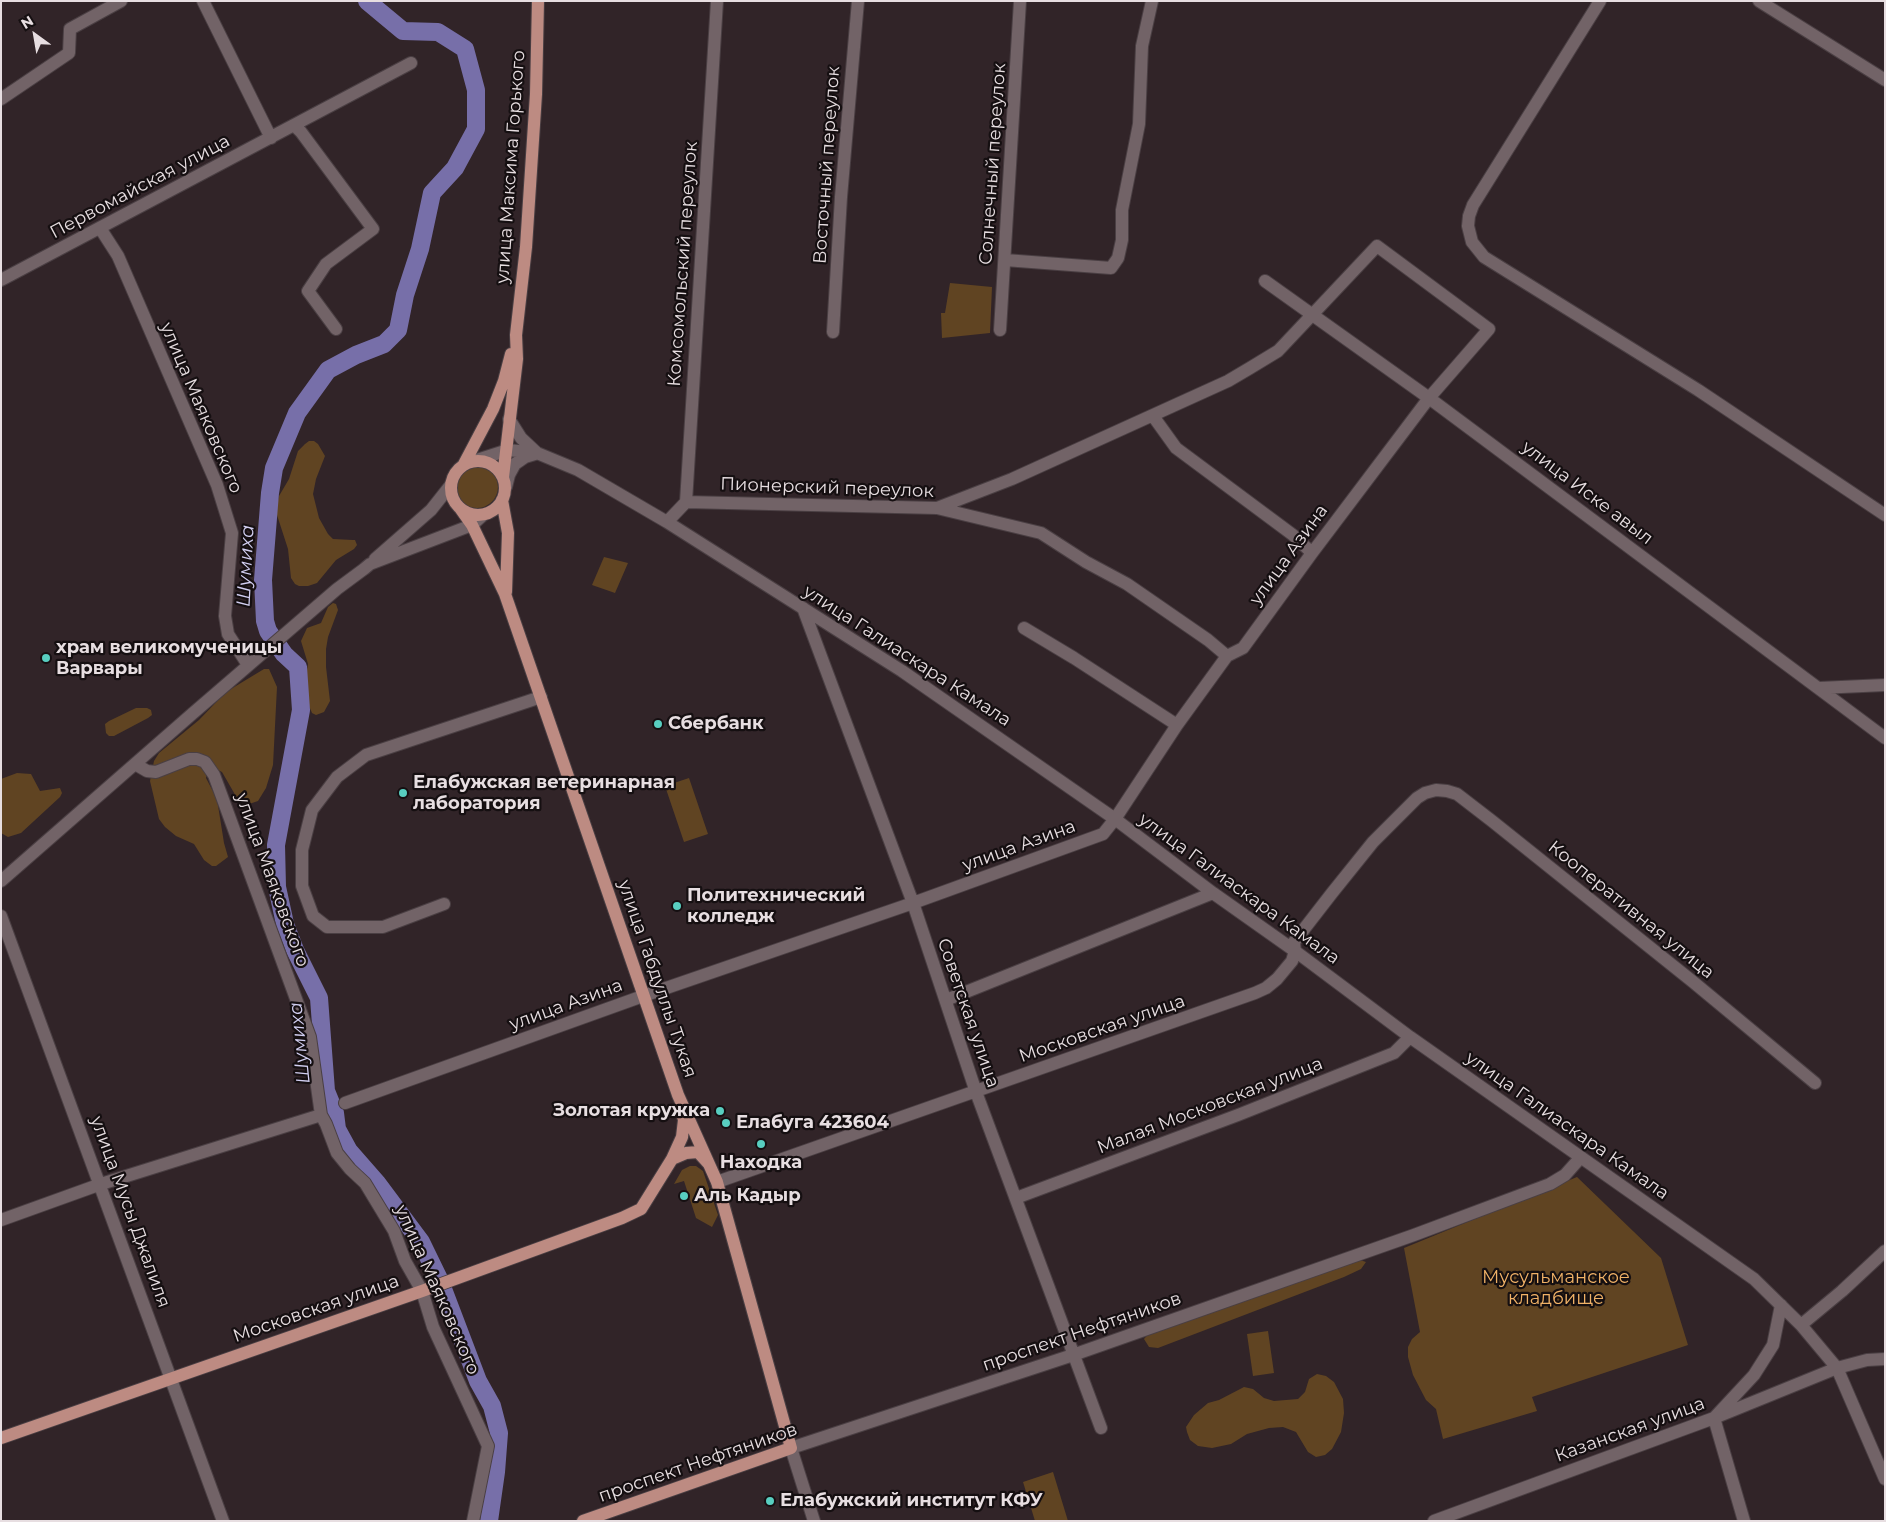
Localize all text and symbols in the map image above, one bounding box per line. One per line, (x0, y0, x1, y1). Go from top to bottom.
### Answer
north arrow (10, 10, 60, 60)
text: N (17, 12, 37, 33)
street label: улица Максима Горького (492, 49, 530, 285)
street label: Солнечный переулок (975, 62, 1011, 266)
street label: Восточный переулок (809, 65, 845, 265)
street label: Первомайская улица (46, 130, 234, 244)
street label: Комсомольский переулок (664, 141, 702, 387)
street label: улица Маяковского (155, 319, 247, 497)
street label: улица Иске авыл (1517, 437, 1657, 549)
street label: Пионерский переулок (720, 473, 934, 503)
street label: улица Азина (1245, 501, 1333, 609)
water label: Шумиха (232, 524, 260, 608)
street label: улица Галиаскара Камала (799, 581, 1015, 731)
place label: храм великомученицы Варвары (56, 637, 282, 680)
marker: храм великомученицы Варвары (40, 652, 52, 664)
place label: Сбербанк (668, 713, 764, 735)
marker: Сбербанк (652, 718, 664, 730)
place label: Елабужская ветеринарная лаборатория (413, 772, 675, 814)
marker: Елабужская ветеринарная лаборатория (397, 787, 409, 799)
street label: улица Маяковского (230, 790, 314, 970)
street label: улица Галиаскара Камала (1134, 809, 1344, 969)
street label: улица Азина (959, 816, 1079, 876)
street label: Кооперативная улица (1544, 836, 1718, 984)
street label: улица Габдуллы Тукая (613, 877, 701, 1081)
place label: Политехнический колледж (687, 885, 865, 928)
marker: Политехнический колледж (671, 900, 683, 912)
street label: Советская улица (932, 936, 1004, 1090)
street label: улица Азина (506, 975, 626, 1035)
street label: Московская улица (1016, 990, 1188, 1068)
water label: Шумиха (284, 1001, 316, 1085)
street label: улица Галиаскара Камала (1461, 1047, 1673, 1205)
street label: Малая Московская улица (1094, 1053, 1326, 1159)
place label: Золотая кружка (553, 1100, 710, 1122)
marker: Золотая кружка (714, 1105, 726, 1117)
place label: Елабуга 423604 (736, 1112, 889, 1134)
street label: улица Мусы Джалиля (85, 1113, 175, 1311)
marker: Елабуга 423604 (720, 1117, 732, 1129)
marker: Находка (755, 1138, 767, 1150)
place label: Находка (720, 1152, 802, 1174)
place label: Аль Кадыр (694, 1185, 801, 1207)
marker: Аль Кадыр (678, 1190, 690, 1202)
street label: улица Маяковского (390, 1202, 484, 1378)
park label: Мусульманское кладбище (1482, 1267, 1630, 1310)
street label: Московская улица (230, 1270, 402, 1348)
street label: проспект Нефтяников (980, 1288, 1184, 1376)
street label: Казанская улица (1552, 1393, 1708, 1467)
street label: проспект Нефтяников (596, 1419, 800, 1507)
place label: Елабужский институт КФУ (780, 1490, 1043, 1512)
marker: Елабужский институт КФУ (764, 1495, 776, 1507)

